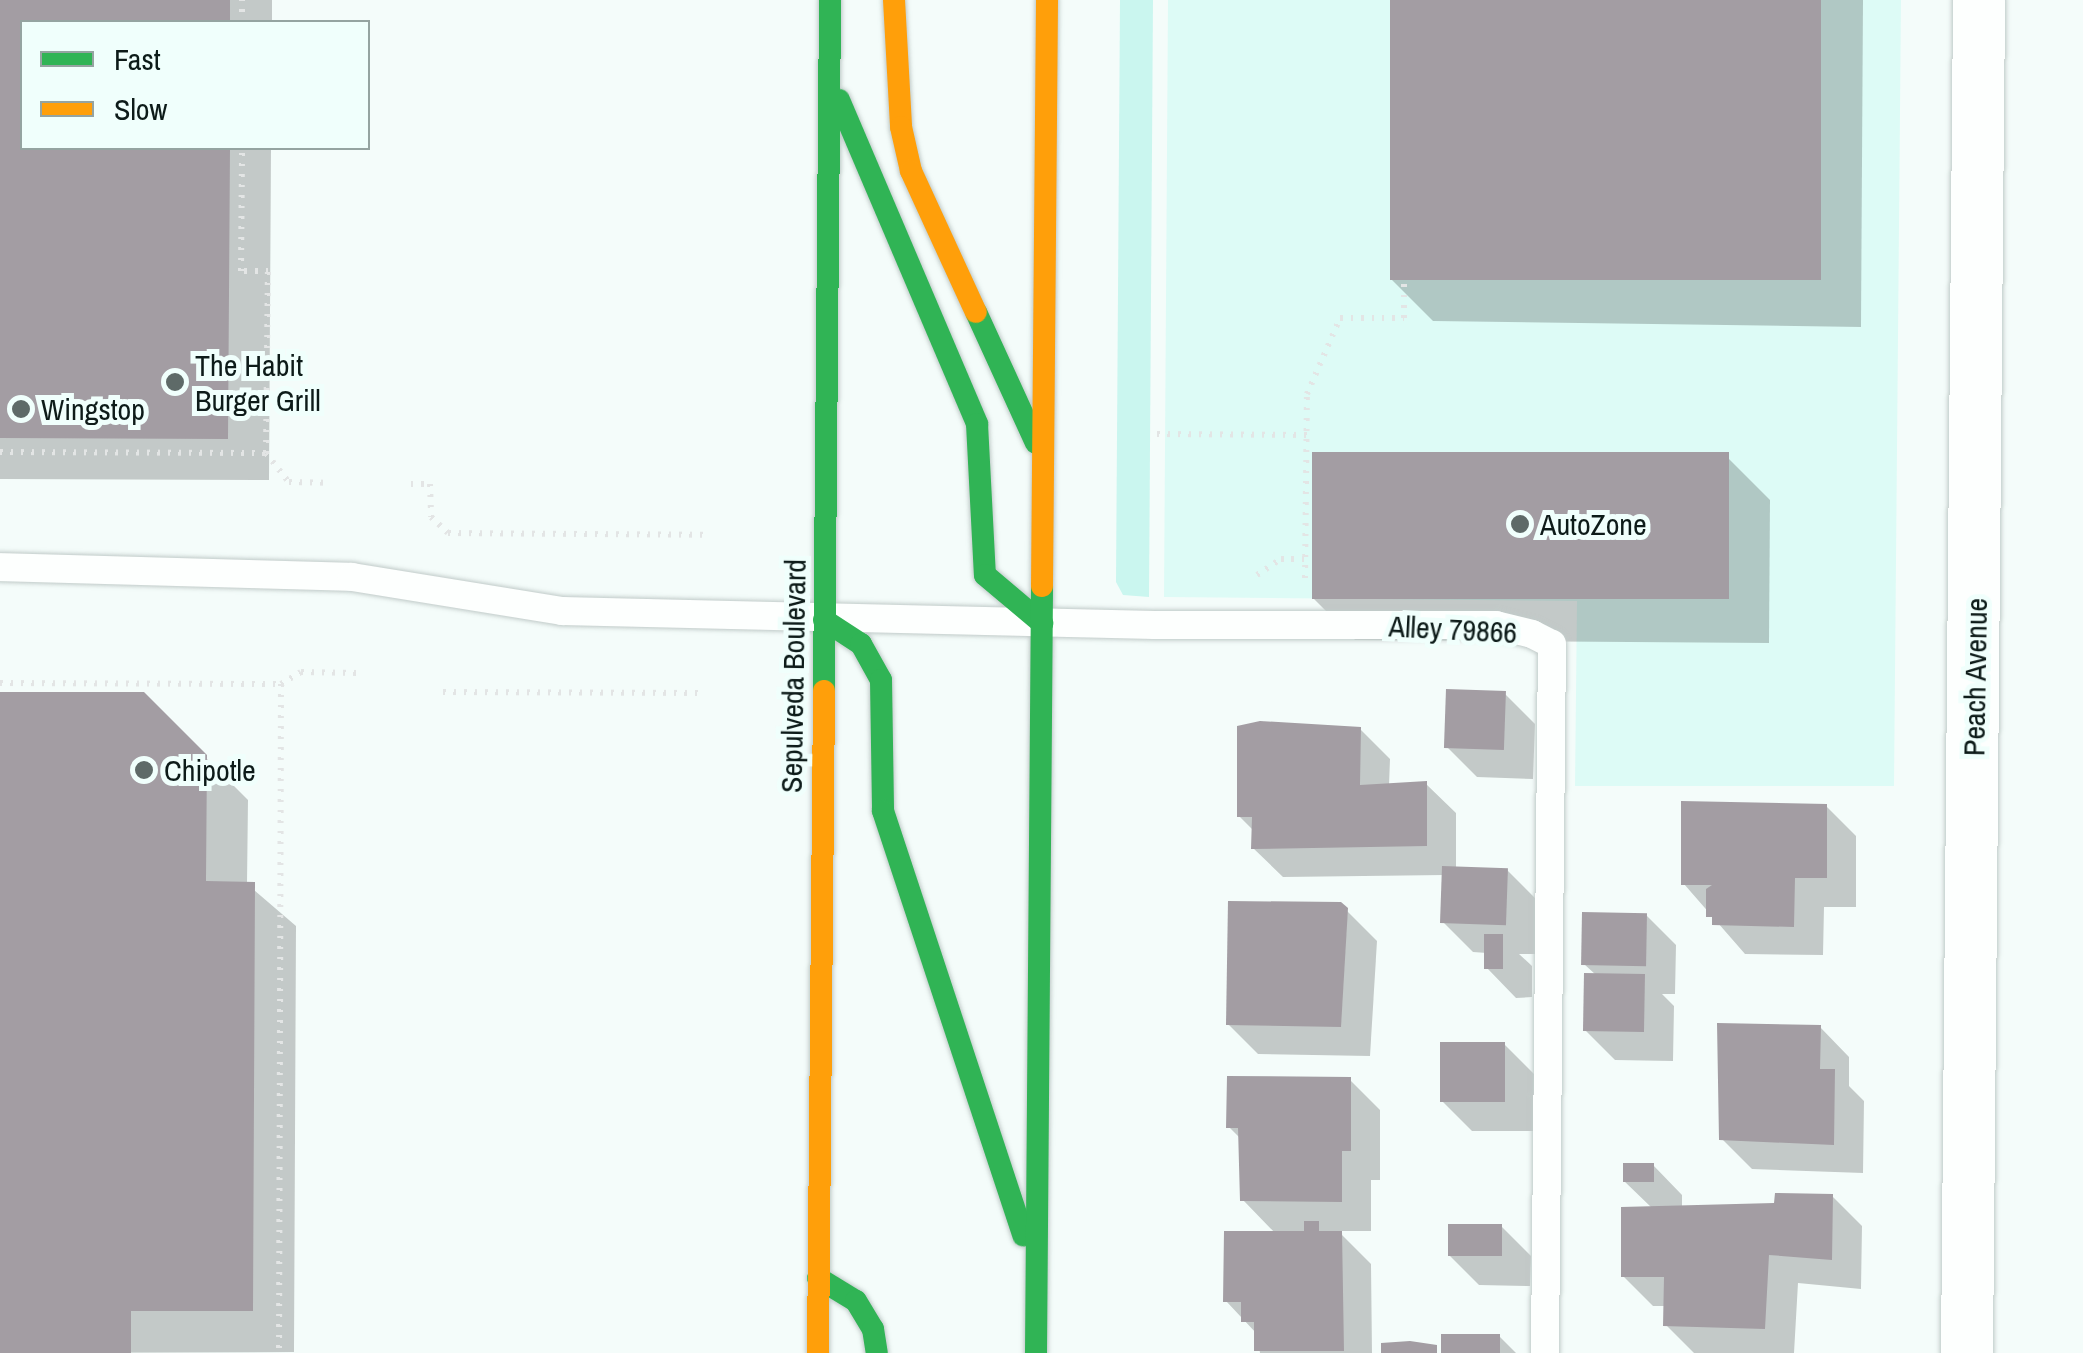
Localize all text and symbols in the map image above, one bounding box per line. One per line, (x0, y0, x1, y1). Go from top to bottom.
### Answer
legend (20, 20, 370, 150)
text: Fast (114, 39, 161, 79)
text: Slow (114, 89, 167, 129)
place label: The Habit Burger Grill (195, 347, 321, 418)
marker: The Habit Burger Grill (164, 371, 186, 393)
place label: Wingstop (41, 391, 145, 427)
marker: Wingstop (10, 398, 32, 420)
place label: AutoZone (1540, 506, 1647, 542)
marker: AutoZone (1509, 513, 1531, 535)
street label: Sepulveda Boulevard (773, 559, 813, 793)
street label: Peach Avenue (1956, 597, 1994, 757)
street label: Alley 79866 (1388, 608, 1518, 650)
place label: Chipotle (164, 752, 256, 788)
marker: Chipotle (133, 759, 155, 781)

